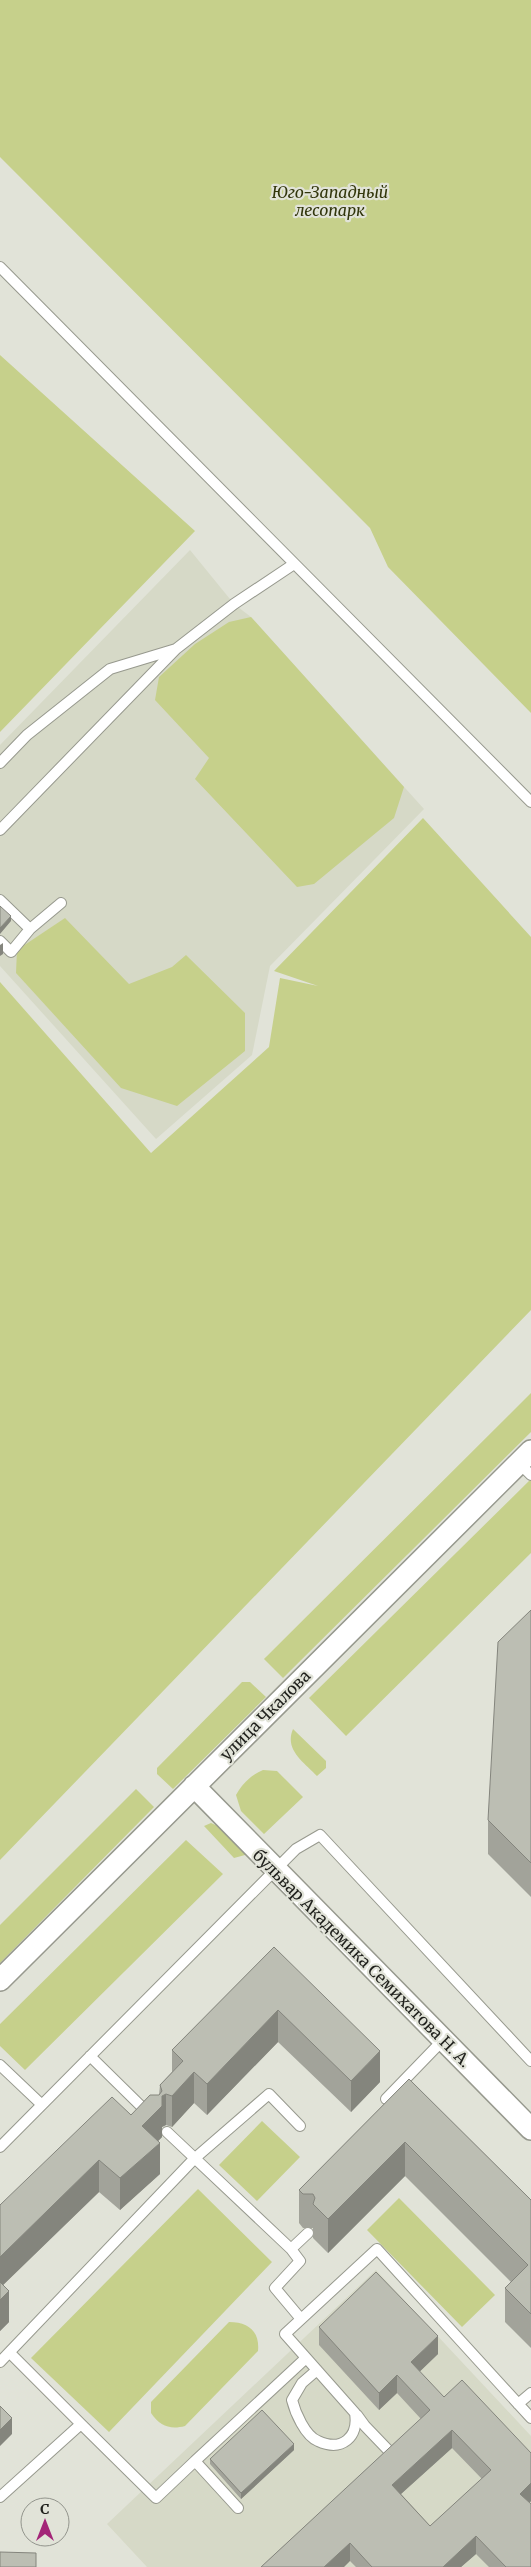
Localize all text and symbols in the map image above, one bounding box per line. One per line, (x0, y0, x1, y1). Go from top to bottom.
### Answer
park label: Юго-Западный лесопарк (272, 182, 388, 220)
street label: улица Чкалова (216, 1665, 315, 1764)
street label: бульвар Академика Семихатова Н. А. (249, 1845, 475, 2071)
north arrow (20, 2497, 70, 2547)
text: С (40, 2500, 50, 2518)

